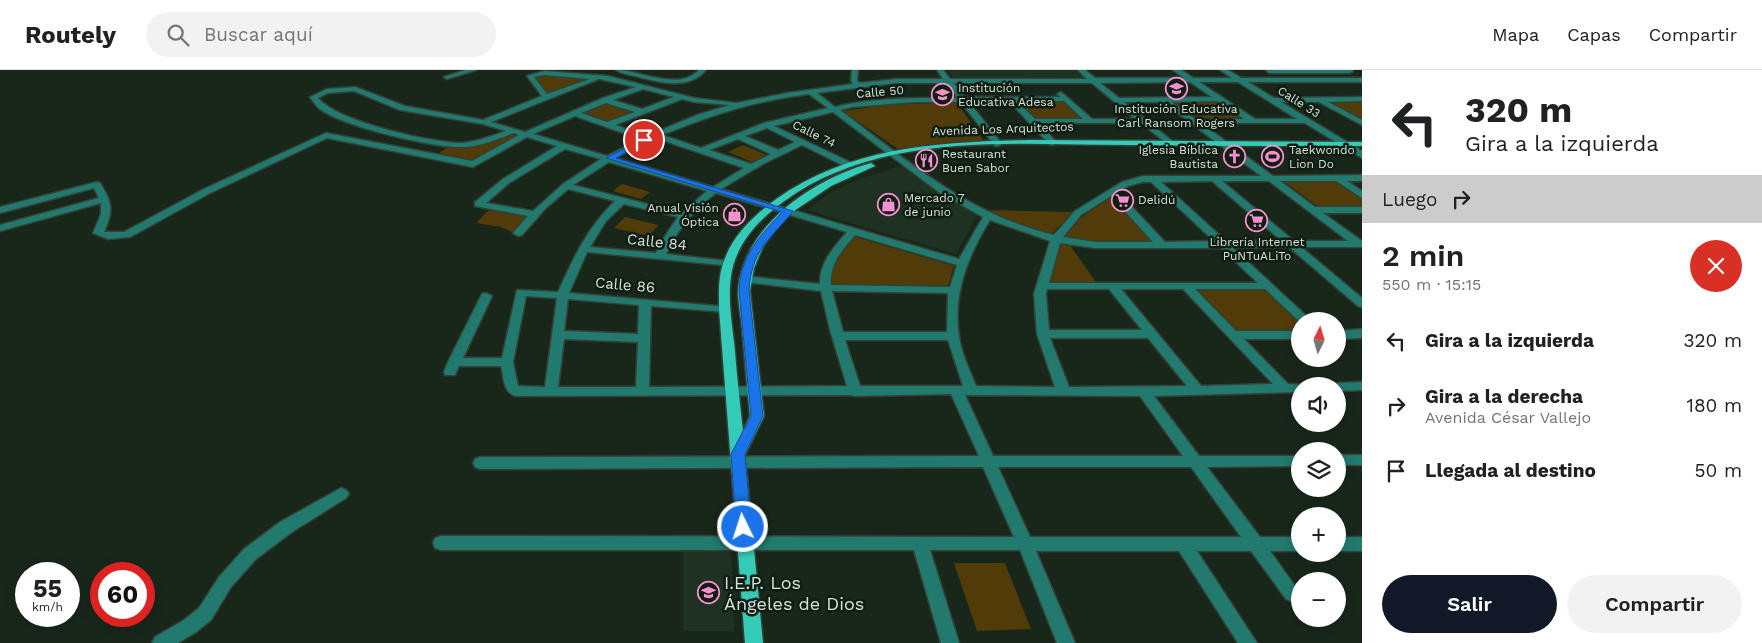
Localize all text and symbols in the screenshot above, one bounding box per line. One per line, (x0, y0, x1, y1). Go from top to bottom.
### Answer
search box (146, 12, 496, 57)
text: Routely (25, 21, 116, 49)
icon: search (164, 21, 192, 49)
text: Buscar aquí (204, 23, 313, 46)
text: Mapa (1492, 24, 1539, 45)
text: Capas (1567, 24, 1621, 45)
text: Compartir (1649, 24, 1737, 45)
school or university icon: Institución Educativa Carl Ransom Rogers (1164, 76, 1188, 100)
place label: Institución Educativa Adesa (958, 81, 1054, 109)
street label: Calle 50 (856, 83, 904, 101)
school or university icon: Institución Educativa Adesa (930, 83, 954, 107)
street label: Calle 33 (1275, 84, 1323, 120)
text: 320 m (1465, 89, 1572, 131)
icon: left (1382, 90, 1447, 155)
place label: Institución Educativa Carl Ransom Rogers (1114, 102, 1238, 130)
street label: Calle 74 (790, 118, 838, 150)
pin (623, 119, 665, 161)
street label: Avenida Los Arquitectos (932, 120, 1074, 138)
icon: arrive (630, 126, 658, 154)
text: Gira a la izquierda (1465, 131, 1659, 156)
place label: Iglesia Bíblica Bautista (1139, 143, 1218, 171)
place label: Taekwondo Lion Do (1289, 143, 1355, 171)
church icon: Iglesia Bíblica Bautista (1222, 145, 1246, 169)
sports icon: Taekwondo Lion Do (1261, 145, 1285, 169)
place label: Restaurant Buen Sabor (942, 147, 1010, 175)
restaurant icon: Restaurant Buen Sabor (914, 149, 938, 173)
icon: right (1447, 185, 1475, 213)
supermarket icon: Delidú (1110, 188, 1134, 212)
text: Luego (1382, 188, 1437, 211)
place label: Mercado 7 de junio (904, 191, 965, 219)
shop icon: Mercado 7 de junio (876, 193, 900, 217)
place label: Delidú (1138, 193, 1175, 207)
place label: Anual Visión Óptica (647, 201, 719, 229)
shop icon: Anual Visión Óptica (723, 203, 747, 227)
supermarket icon: Librería Internet PuNTuALiTo (1245, 209, 1269, 233)
street label: Calle 84 (626, 230, 688, 254)
place label: Librería Internet PuNTuALiTo (1209, 235, 1305, 263)
text: 2 min (1382, 238, 1464, 273)
button: close (1690, 240, 1742, 292)
street label: Calle 86 (594, 273, 656, 297)
text: 550 m · 15:15 (1382, 275, 1481, 294)
north arrow (1291, 312, 1346, 368)
map controls (1291, 312, 1346, 627)
icon: left (1382, 327, 1410, 355)
text: Gira a la izquierda (1425, 329, 1594, 352)
text: 320 m (1683, 329, 1742, 352)
button: sound (1291, 377, 1346, 432)
text: Gira a la derecha (1425, 385, 1583, 408)
icon: right (1382, 392, 1410, 420)
text: 180 m (1686, 394, 1742, 417)
text: Avenida César Vallejo (1425, 408, 1591, 427)
button: layers (1291, 442, 1346, 497)
icon: arrive (1382, 457, 1410, 485)
text: Llegada al destino (1425, 459, 1596, 482)
text: 50 m (1695, 459, 1742, 482)
position arrow (716, 500, 768, 552)
button: + (1291, 507, 1346, 562)
speed limit sign: 60 (90, 562, 155, 627)
place label: I.E.P. Los Ángeles de Dios (724, 572, 864, 614)
button: − (1291, 572, 1346, 627)
text: 55 (33, 574, 62, 603)
button: Salir (1382, 575, 1557, 633)
button: Compartir (1567, 575, 1742, 633)
school or university icon: I.E.P. Los Ángeles de Dios (696, 580, 720, 604)
text: km/h (32, 600, 63, 614)

